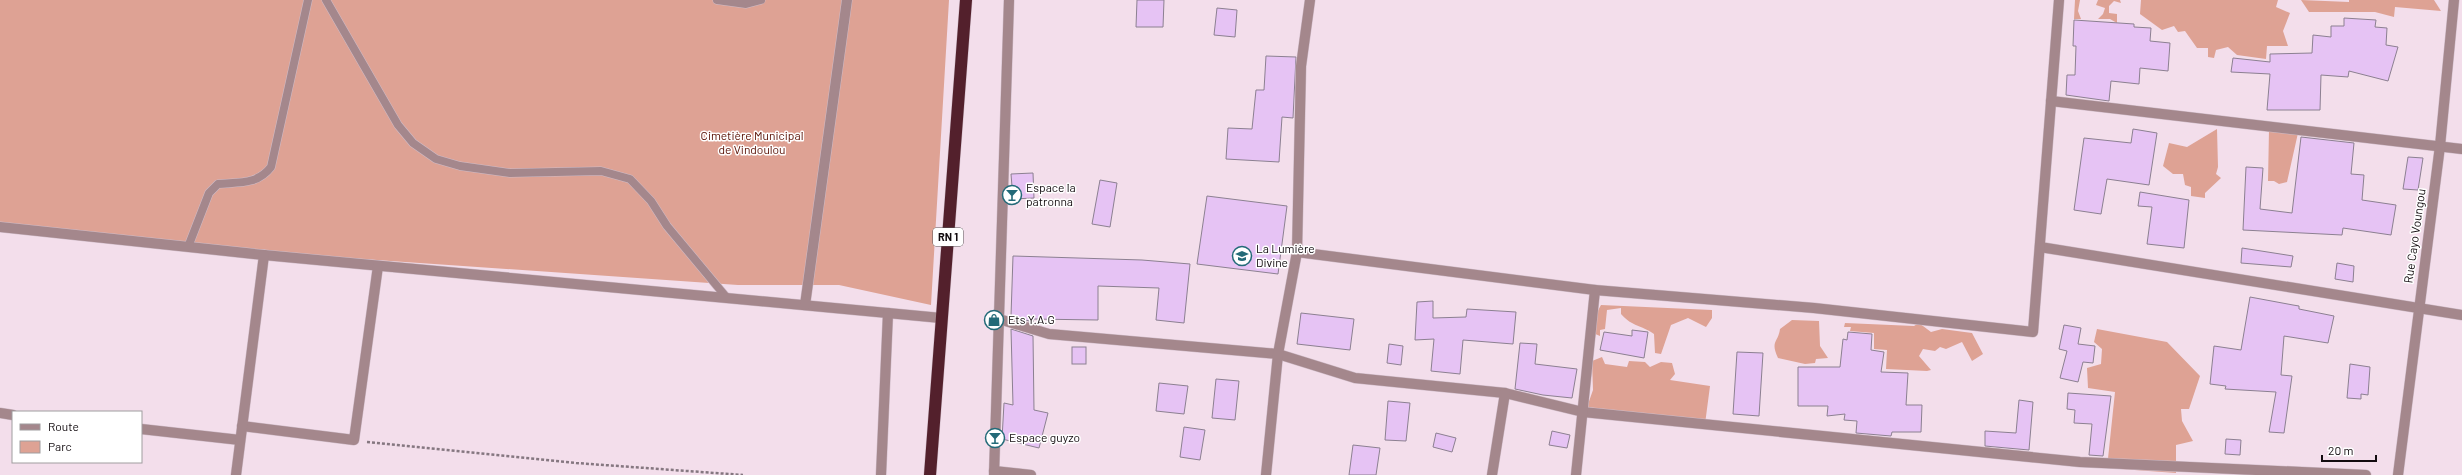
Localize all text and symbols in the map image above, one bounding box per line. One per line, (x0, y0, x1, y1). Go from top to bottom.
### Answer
park label: Cimetière Municipal de Vindoulou (701, 128, 803, 156)
place label: Espace la patronna (1026, 180, 1076, 208)
bar icon: Espace la patronna (1001, 184, 1023, 206)
street label: Rue Cayo Voungou (2400, 188, 2428, 284)
road number: RN 1 (933, 228, 963, 246)
place label: La Lumière Divine (1256, 241, 1315, 269)
school or university icon: La Lumière Divine (1231, 245, 1253, 267)
shop icon: Ets Y.A.G (983, 309, 1005, 331)
place label: Ets Y.A.G (1008, 312, 1055, 326)
legend (12, 411, 142, 463)
text: Route (48, 419, 79, 433)
bar icon: Espace guyzo (984, 427, 1006, 449)
place label: Espace guyzo (1009, 430, 1080, 444)
scale bar (2322, 437, 2376, 463)
text: Parc (48, 439, 72, 453)
text: 20 m (2328, 443, 2354, 457)

